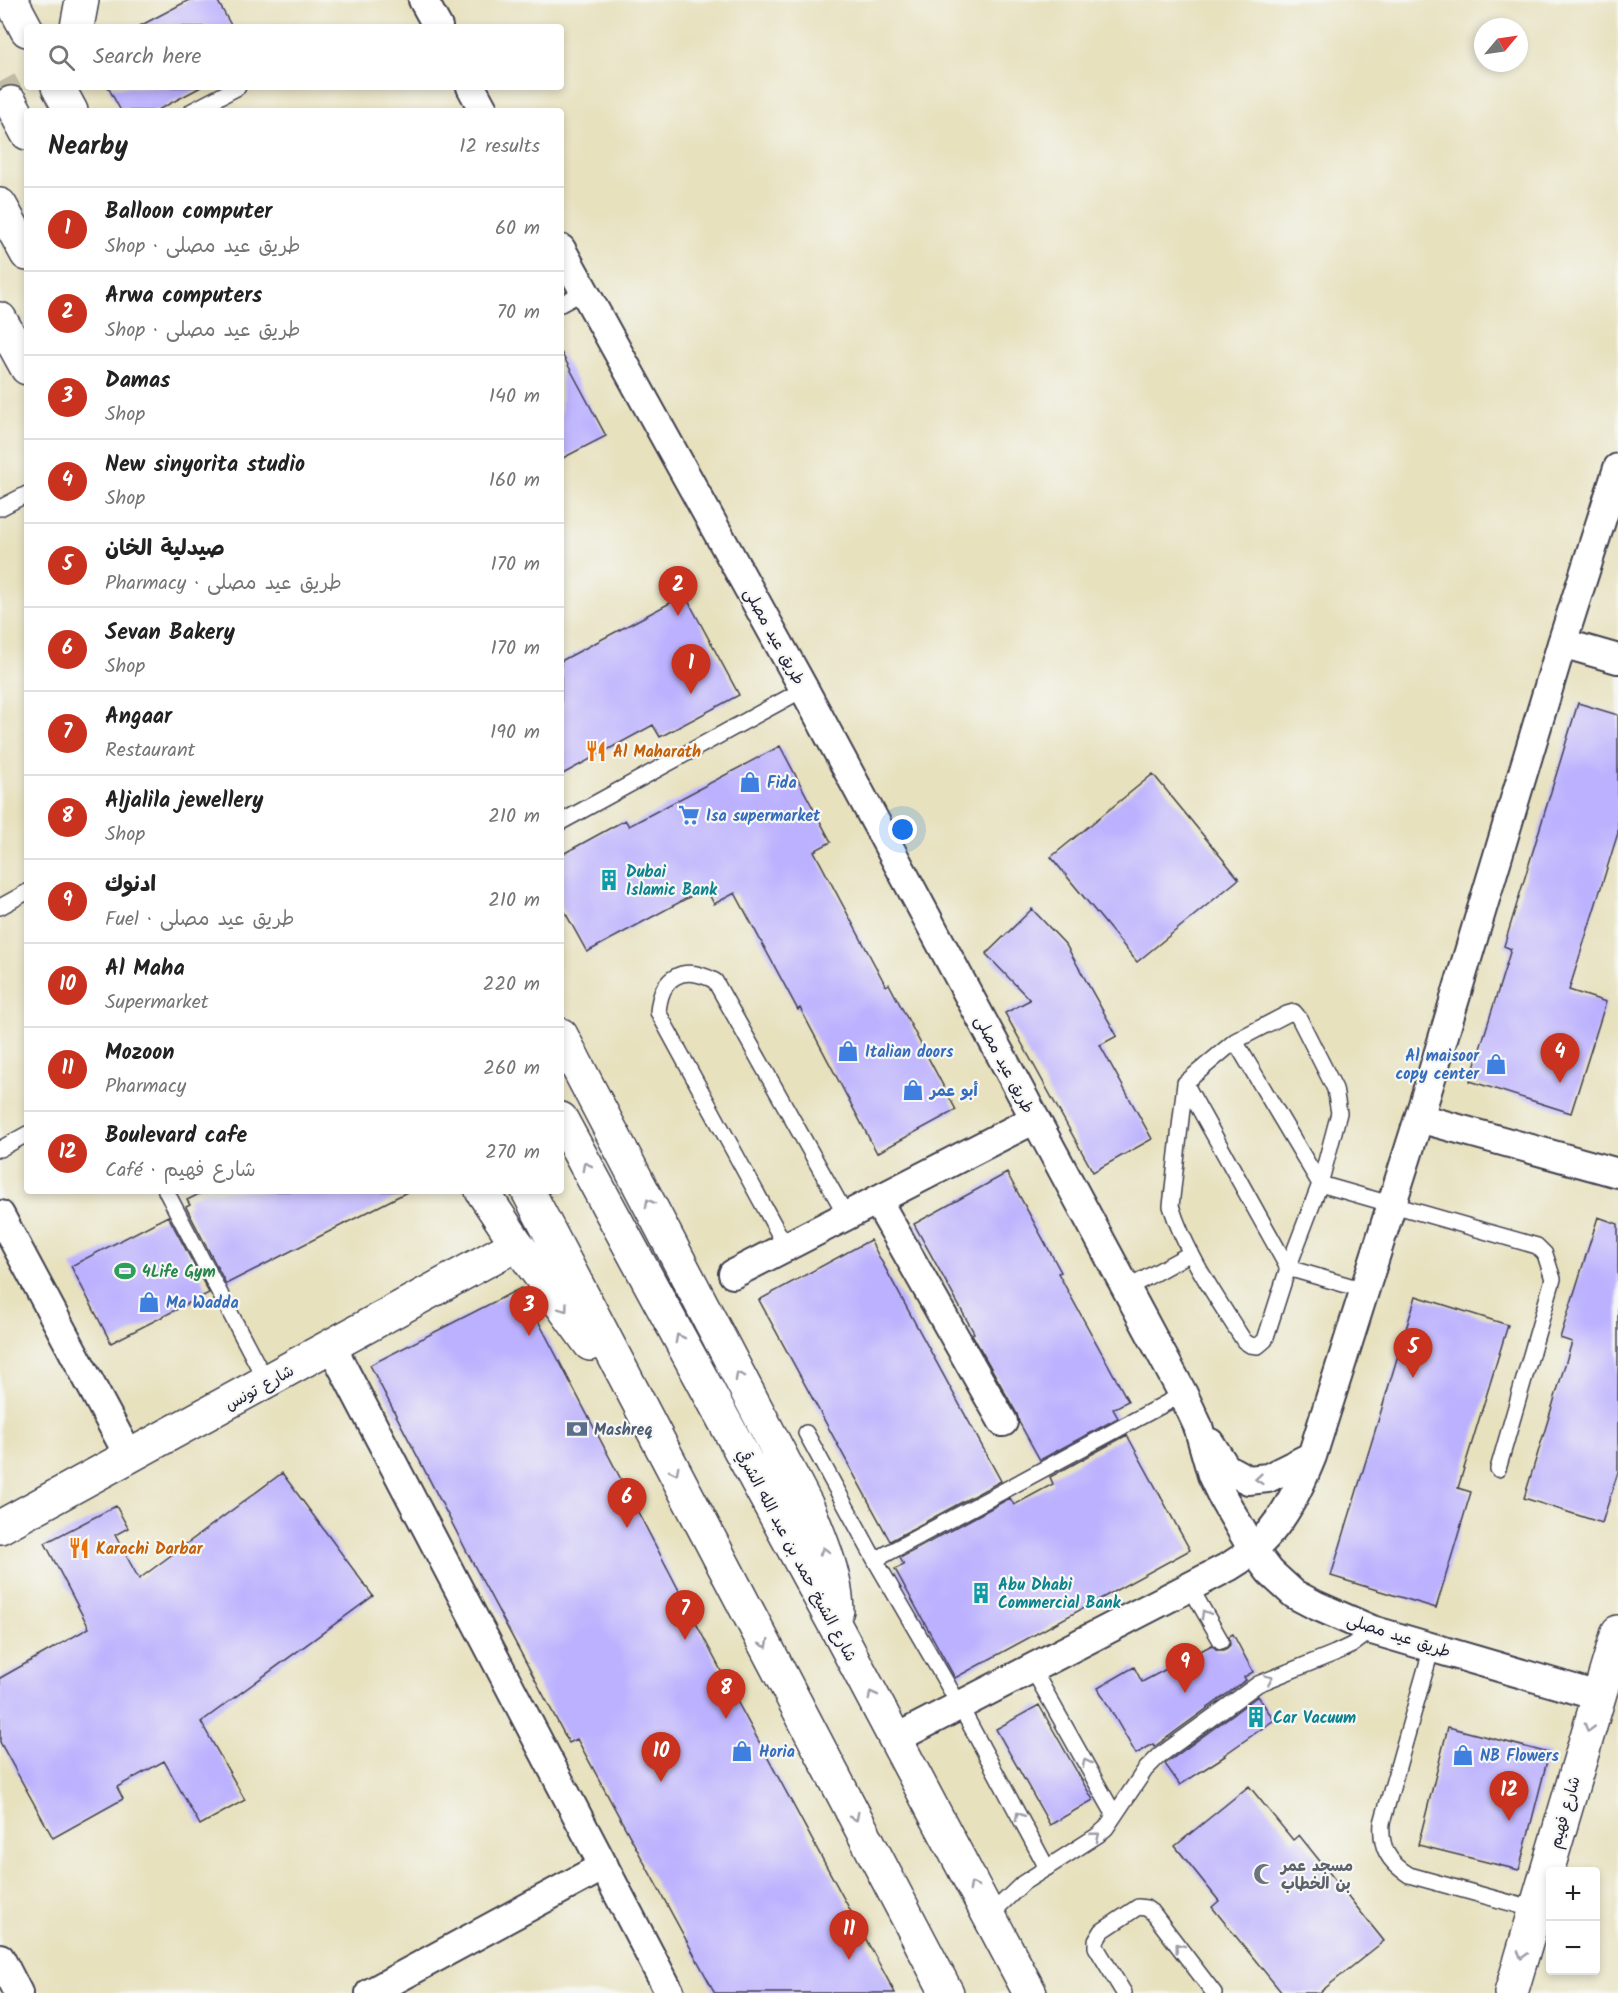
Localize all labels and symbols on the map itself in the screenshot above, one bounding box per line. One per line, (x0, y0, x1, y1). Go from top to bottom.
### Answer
north arrow (1474, 18, 1528, 72)
pin: 2 (658, 566, 698, 616)
street label: طريق عيد مصلى (737, 584, 811, 690)
pin: 1 (672, 644, 710, 694)
restaurant icon: Al Maharath (584, 739, 608, 763)
place label: Al Maharath (613, 740, 701, 765)
shop icon: Fida (738, 770, 762, 794)
place label: Fida (767, 771, 797, 796)
supermarket icon: Isa supermarket (677, 803, 701, 827)
place label: Isa supermarket (706, 804, 821, 829)
your location (888, 815, 917, 844)
place label: Dubai Islamic Bank (626, 860, 718, 903)
building icon: Dubai Islamic Bank (597, 868, 621, 892)
street label: طريق عيد مصلى (967, 1011, 1040, 1118)
pin: 4 (1540, 1034, 1580, 1083)
shop icon: Italian doors (836, 1039, 860, 1063)
place label: Italian doors (865, 1040, 954, 1065)
place label: Al maisoor copy center (1395, 1044, 1480, 1087)
shop icon: Al maisoor copy center (1484, 1052, 1508, 1076)
shop icon: أبو عمر (901, 1078, 925, 1102)
place label: أبو عمر (928, 1079, 978, 1104)
one-way arrow (582, 1162, 594, 1173)
one-way arrow (645, 1199, 656, 1210)
sports icon: 4Life Gym (113, 1259, 137, 1283)
place label: 4Life Gym (142, 1260, 216, 1285)
pin: 3 (510, 1286, 548, 1336)
shop icon: Ma Wadda (137, 1290, 161, 1314)
place label: Ma Wadda (166, 1291, 239, 1316)
one-way arrow (556, 1301, 567, 1312)
pin: 5 (1394, 1328, 1432, 1378)
one-way arrow (675, 1334, 686, 1344)
street label: شارع تونس (220, 1359, 299, 1418)
one-way arrow (735, 1372, 746, 1383)
bank icon: Mashreq (565, 1417, 589, 1441)
place label: Mashreq (594, 1418, 653, 1443)
street label: شارع الشيخ حمد بن عبد الله الشرقي (729, 1445, 863, 1667)
one-way arrow (668, 1465, 680, 1476)
one-way arrow (1254, 1472, 1263, 1485)
pin: 6 (608, 1478, 646, 1528)
restaurant icon: Karachi Darbar (67, 1536, 91, 1560)
place label: Karachi Darbar (96, 1537, 204, 1562)
one-way arrow (819, 1546, 831, 1557)
place label: Abu Dhabi Commercial Bank (998, 1573, 1122, 1616)
building icon: Abu Dhabi Commercial Bank (969, 1581, 993, 1605)
pin: 7 (666, 1590, 704, 1640)
street label: طريق عيد مصلى (1343, 1608, 1454, 1665)
one-way arrow (1201, 1610, 1213, 1620)
one-way arrow (758, 1638, 770, 1649)
pin: 9 (1166, 1644, 1204, 1693)
pin: 8 (706, 1670, 746, 1719)
one-way arrow (1263, 1674, 1274, 1686)
one-way arrow (868, 1691, 879, 1701)
building icon: Car Vacuum (1244, 1705, 1268, 1729)
place label: Car Vacuum (1273, 1706, 1356, 1731)
one-way arrow (1584, 1722, 1596, 1733)
pin: 10 (642, 1732, 680, 1782)
shop icon: Horia (730, 1739, 754, 1763)
place label: Horia (759, 1740, 795, 1765)
shop icon: NB Flowers (1451, 1743, 1475, 1767)
place label: NB Flowers (1480, 1744, 1559, 1769)
one-way arrow (1081, 1759, 1093, 1769)
pin: 12 (1490, 1772, 1528, 1821)
street label: شارع فهيم (1543, 1773, 1588, 1851)
one-way arrow (848, 1811, 860, 1822)
one-way arrow (1015, 1812, 1026, 1822)
one-way arrow (1089, 1832, 1100, 1843)
place label: مسجد عمر بن الخطاب (1279, 1854, 1353, 1897)
mosque icon: مسجد عمر بن الخطاب (1252, 1862, 1276, 1886)
one-way arrow (969, 1882, 980, 1892)
pin: 11 (830, 1910, 868, 1960)
one-way arrow (1175, 1942, 1186, 1953)
one-way arrow (1517, 1949, 1529, 1960)

